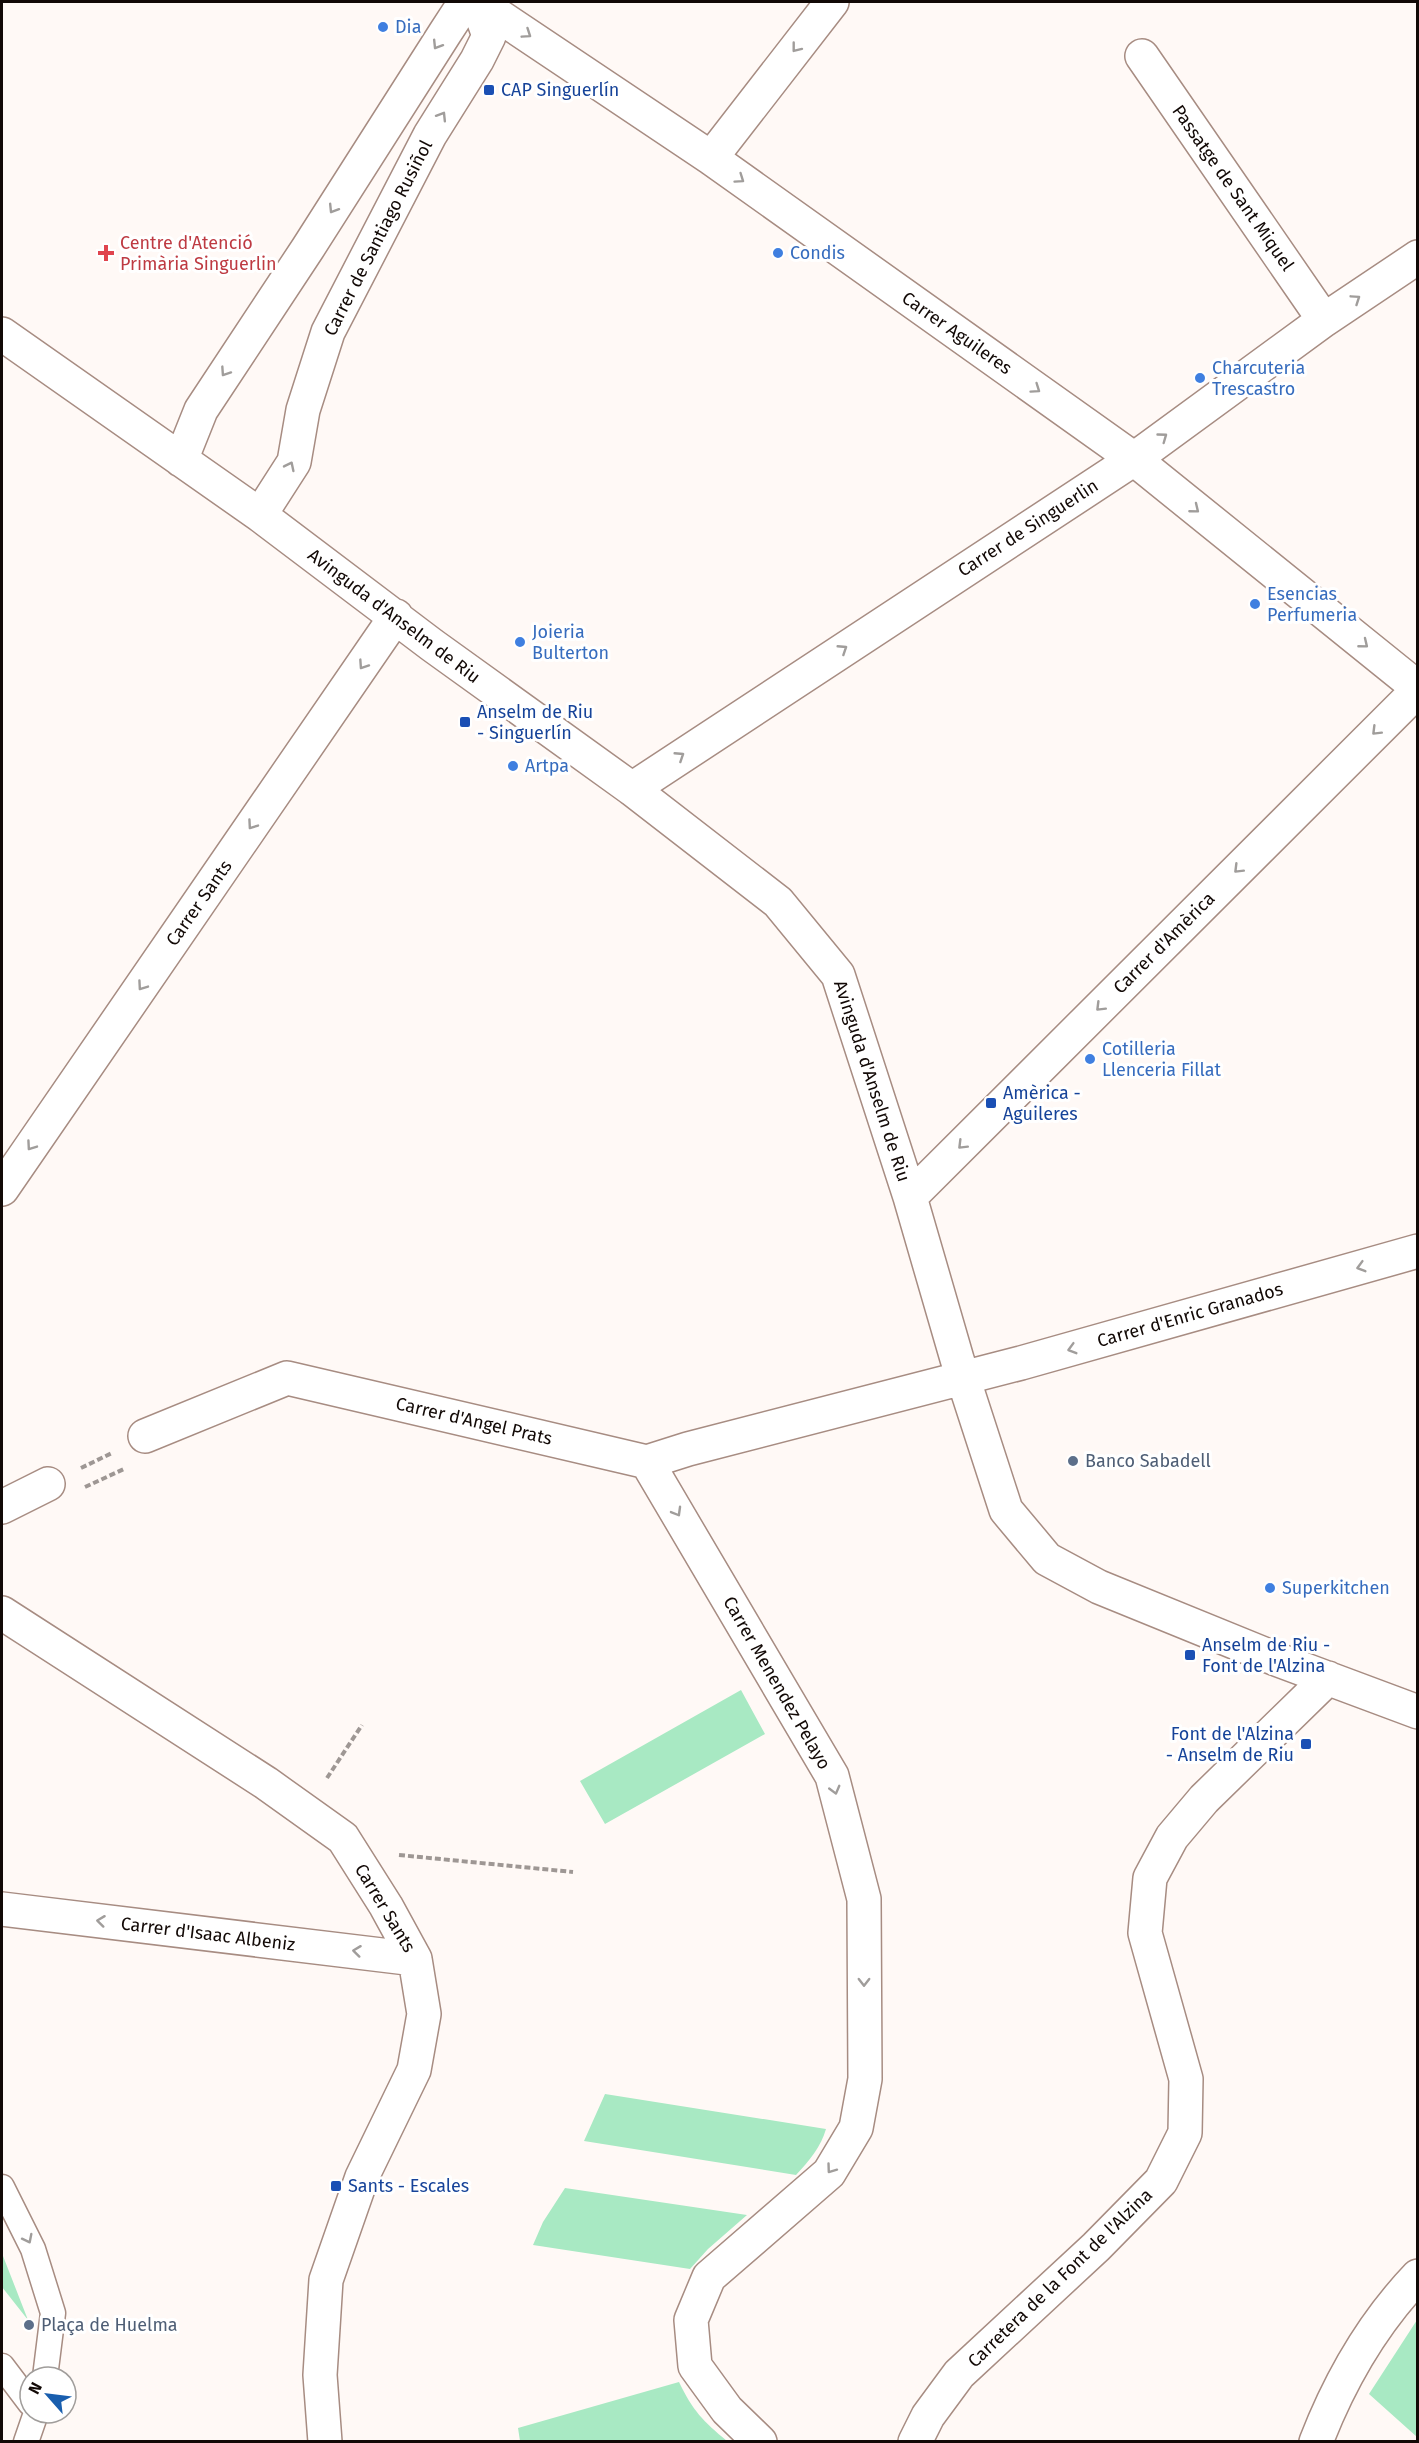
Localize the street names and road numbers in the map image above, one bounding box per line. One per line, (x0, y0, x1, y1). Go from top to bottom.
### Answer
street label: Passatge de Sant Miquel (1167, 101, 1299, 275)
street label: Carrer de Santiago Rusiñol (319, 136, 437, 340)
street label: Carrer Aguileres (898, 287, 1016, 379)
street label: Carrer de Singuerlin (954, 474, 1102, 582)
street label: Avinguda d'Anselm de Riu (303, 544, 485, 688)
street label: Carrer Sants (161, 856, 237, 950)
street label: Carrer d'Amèrica (1109, 888, 1219, 998)
street label: Avinguda d'Anselm de Riu (829, 978, 915, 1184)
street label: Carrer d'Enric Granados (1095, 1278, 1285, 1352)
street label: Carrer d'Angel Prats (394, 1392, 554, 1450)
street label: Carrer Menendez Pelayo (718, 1593, 836, 1773)
street label: Carrer Sants (350, 1860, 420, 1956)
street label: Carrer d'Isaac Albeniz (120, 1912, 296, 1956)
street label: Carretera de la Font de l'Alzina (963, 2184, 1157, 2372)

